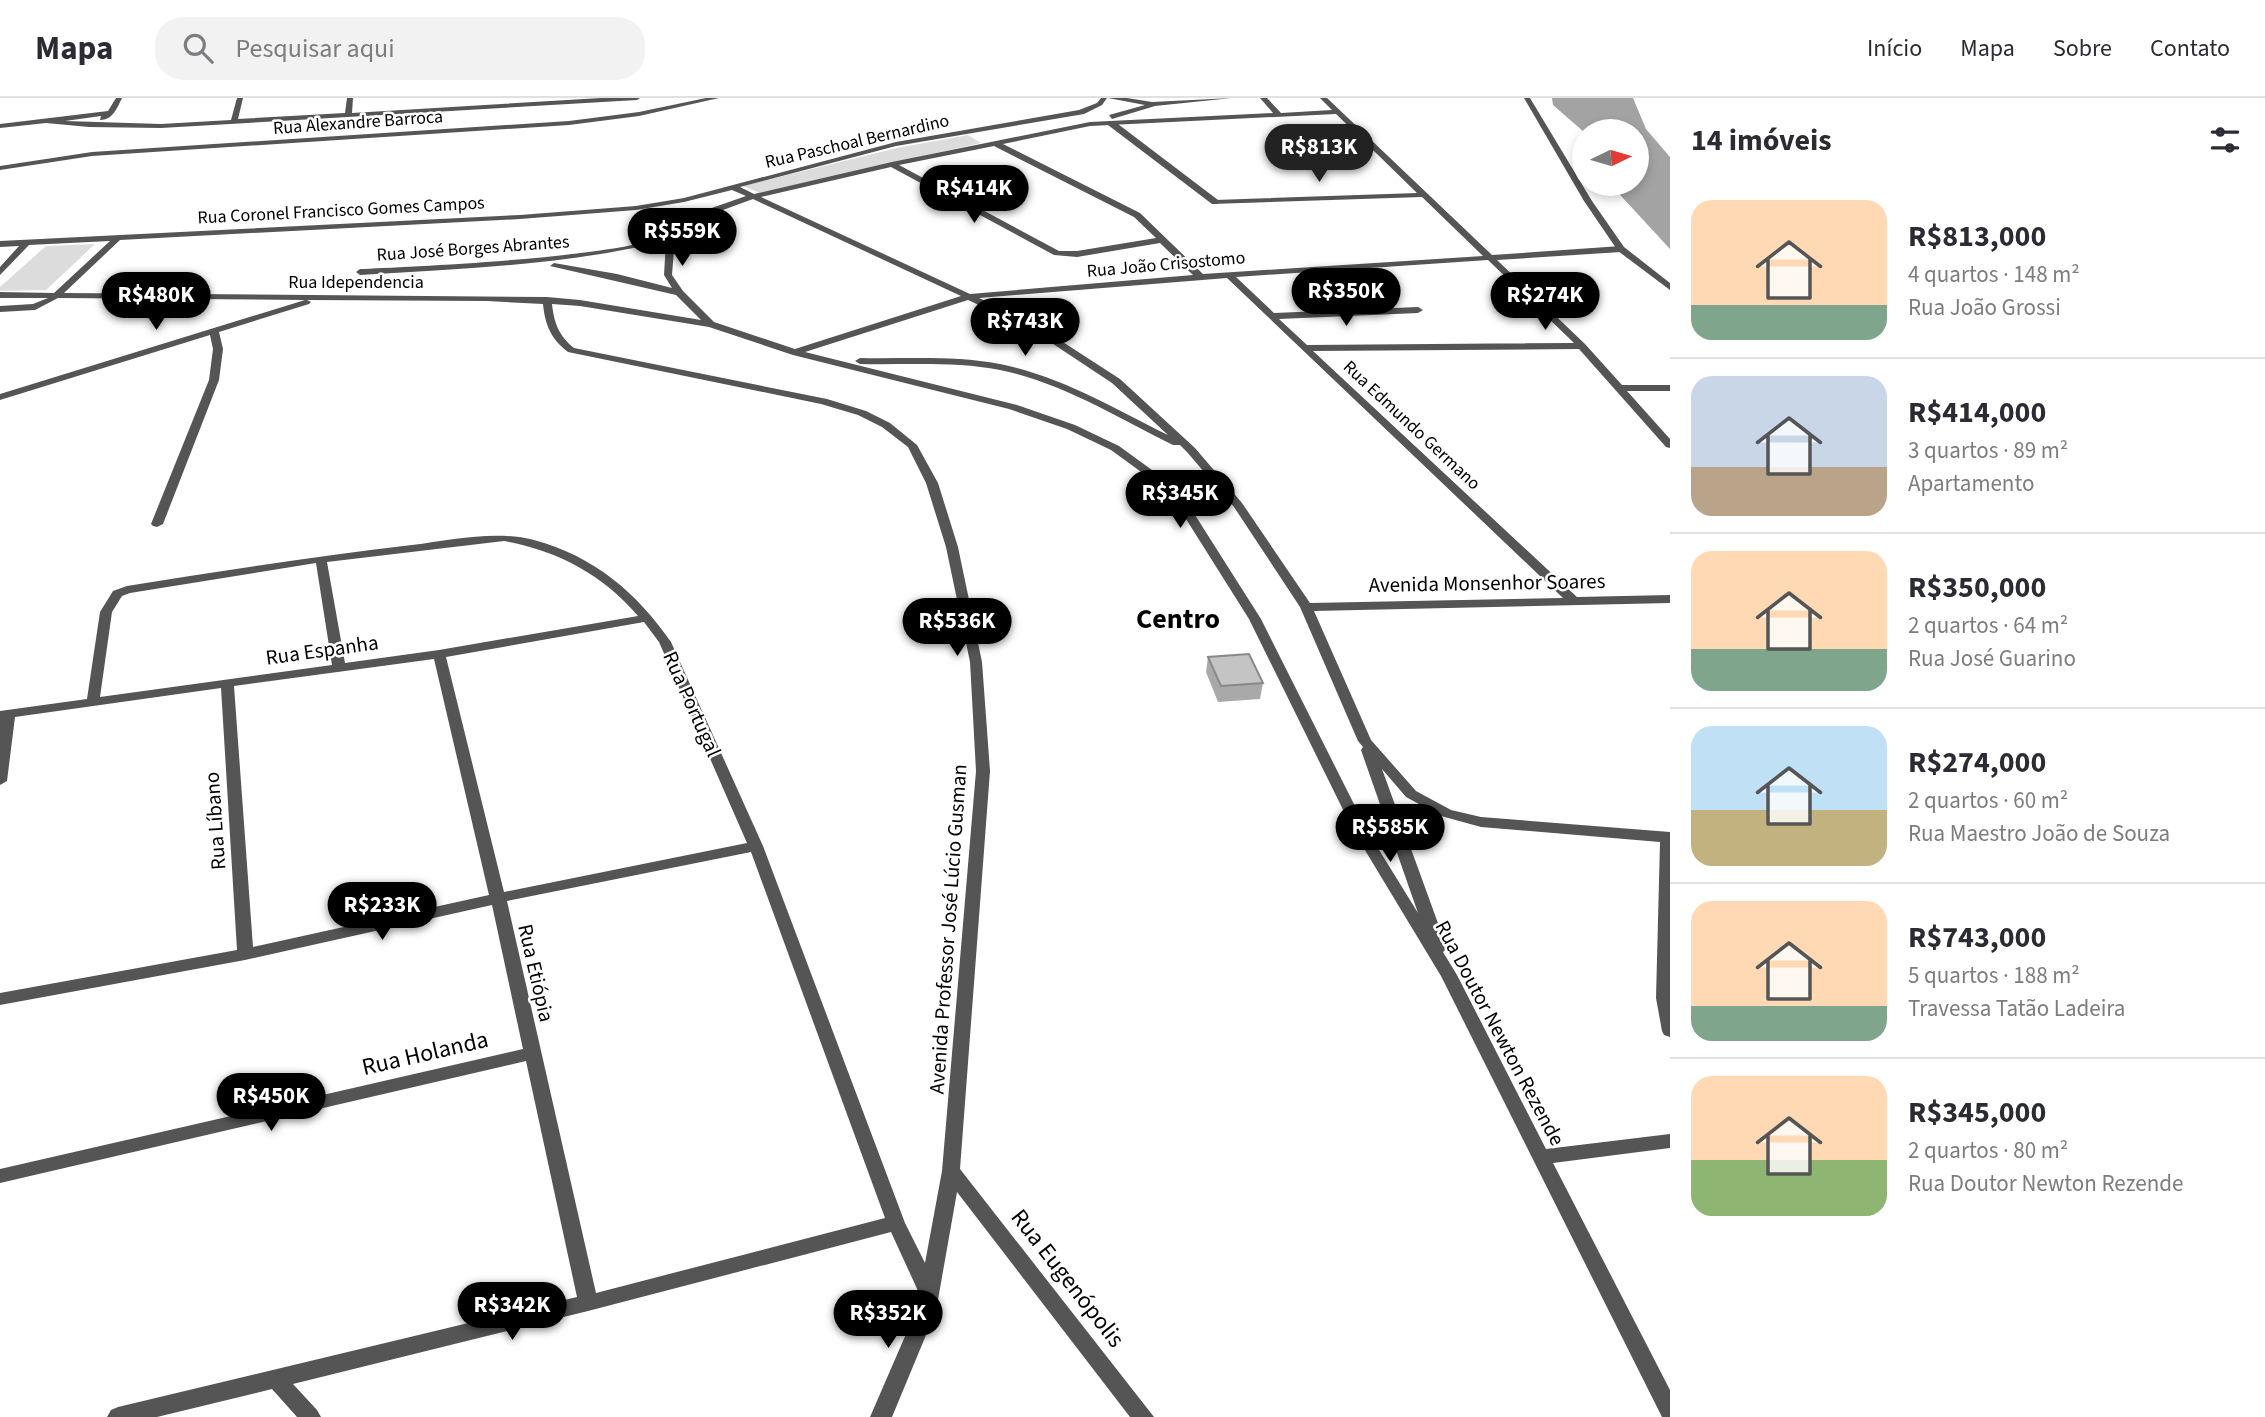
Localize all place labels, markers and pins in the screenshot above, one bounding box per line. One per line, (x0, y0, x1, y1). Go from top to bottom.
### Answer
pin: R$813K (1262, 125, 1376, 184)
pin: R$414K (917, 166, 1031, 225)
pin: R$559K (625, 208, 739, 268)
pin: R$350K (1289, 268, 1403, 328)
pin: R$480K (99, 272, 213, 332)
pin: R$274K (1488, 272, 1602, 332)
pin: R$743K (968, 299, 1082, 358)
pin: R$345K (1123, 470, 1237, 530)
pin: R$536K (900, 598, 1014, 658)
pin: R$585K (1333, 804, 1447, 864)
pin: R$233K (325, 882, 439, 942)
pin: R$450K (214, 1074, 328, 1133)
pin: R$342K (455, 1282, 569, 1342)
pin: R$352K (831, 1290, 945, 1350)

